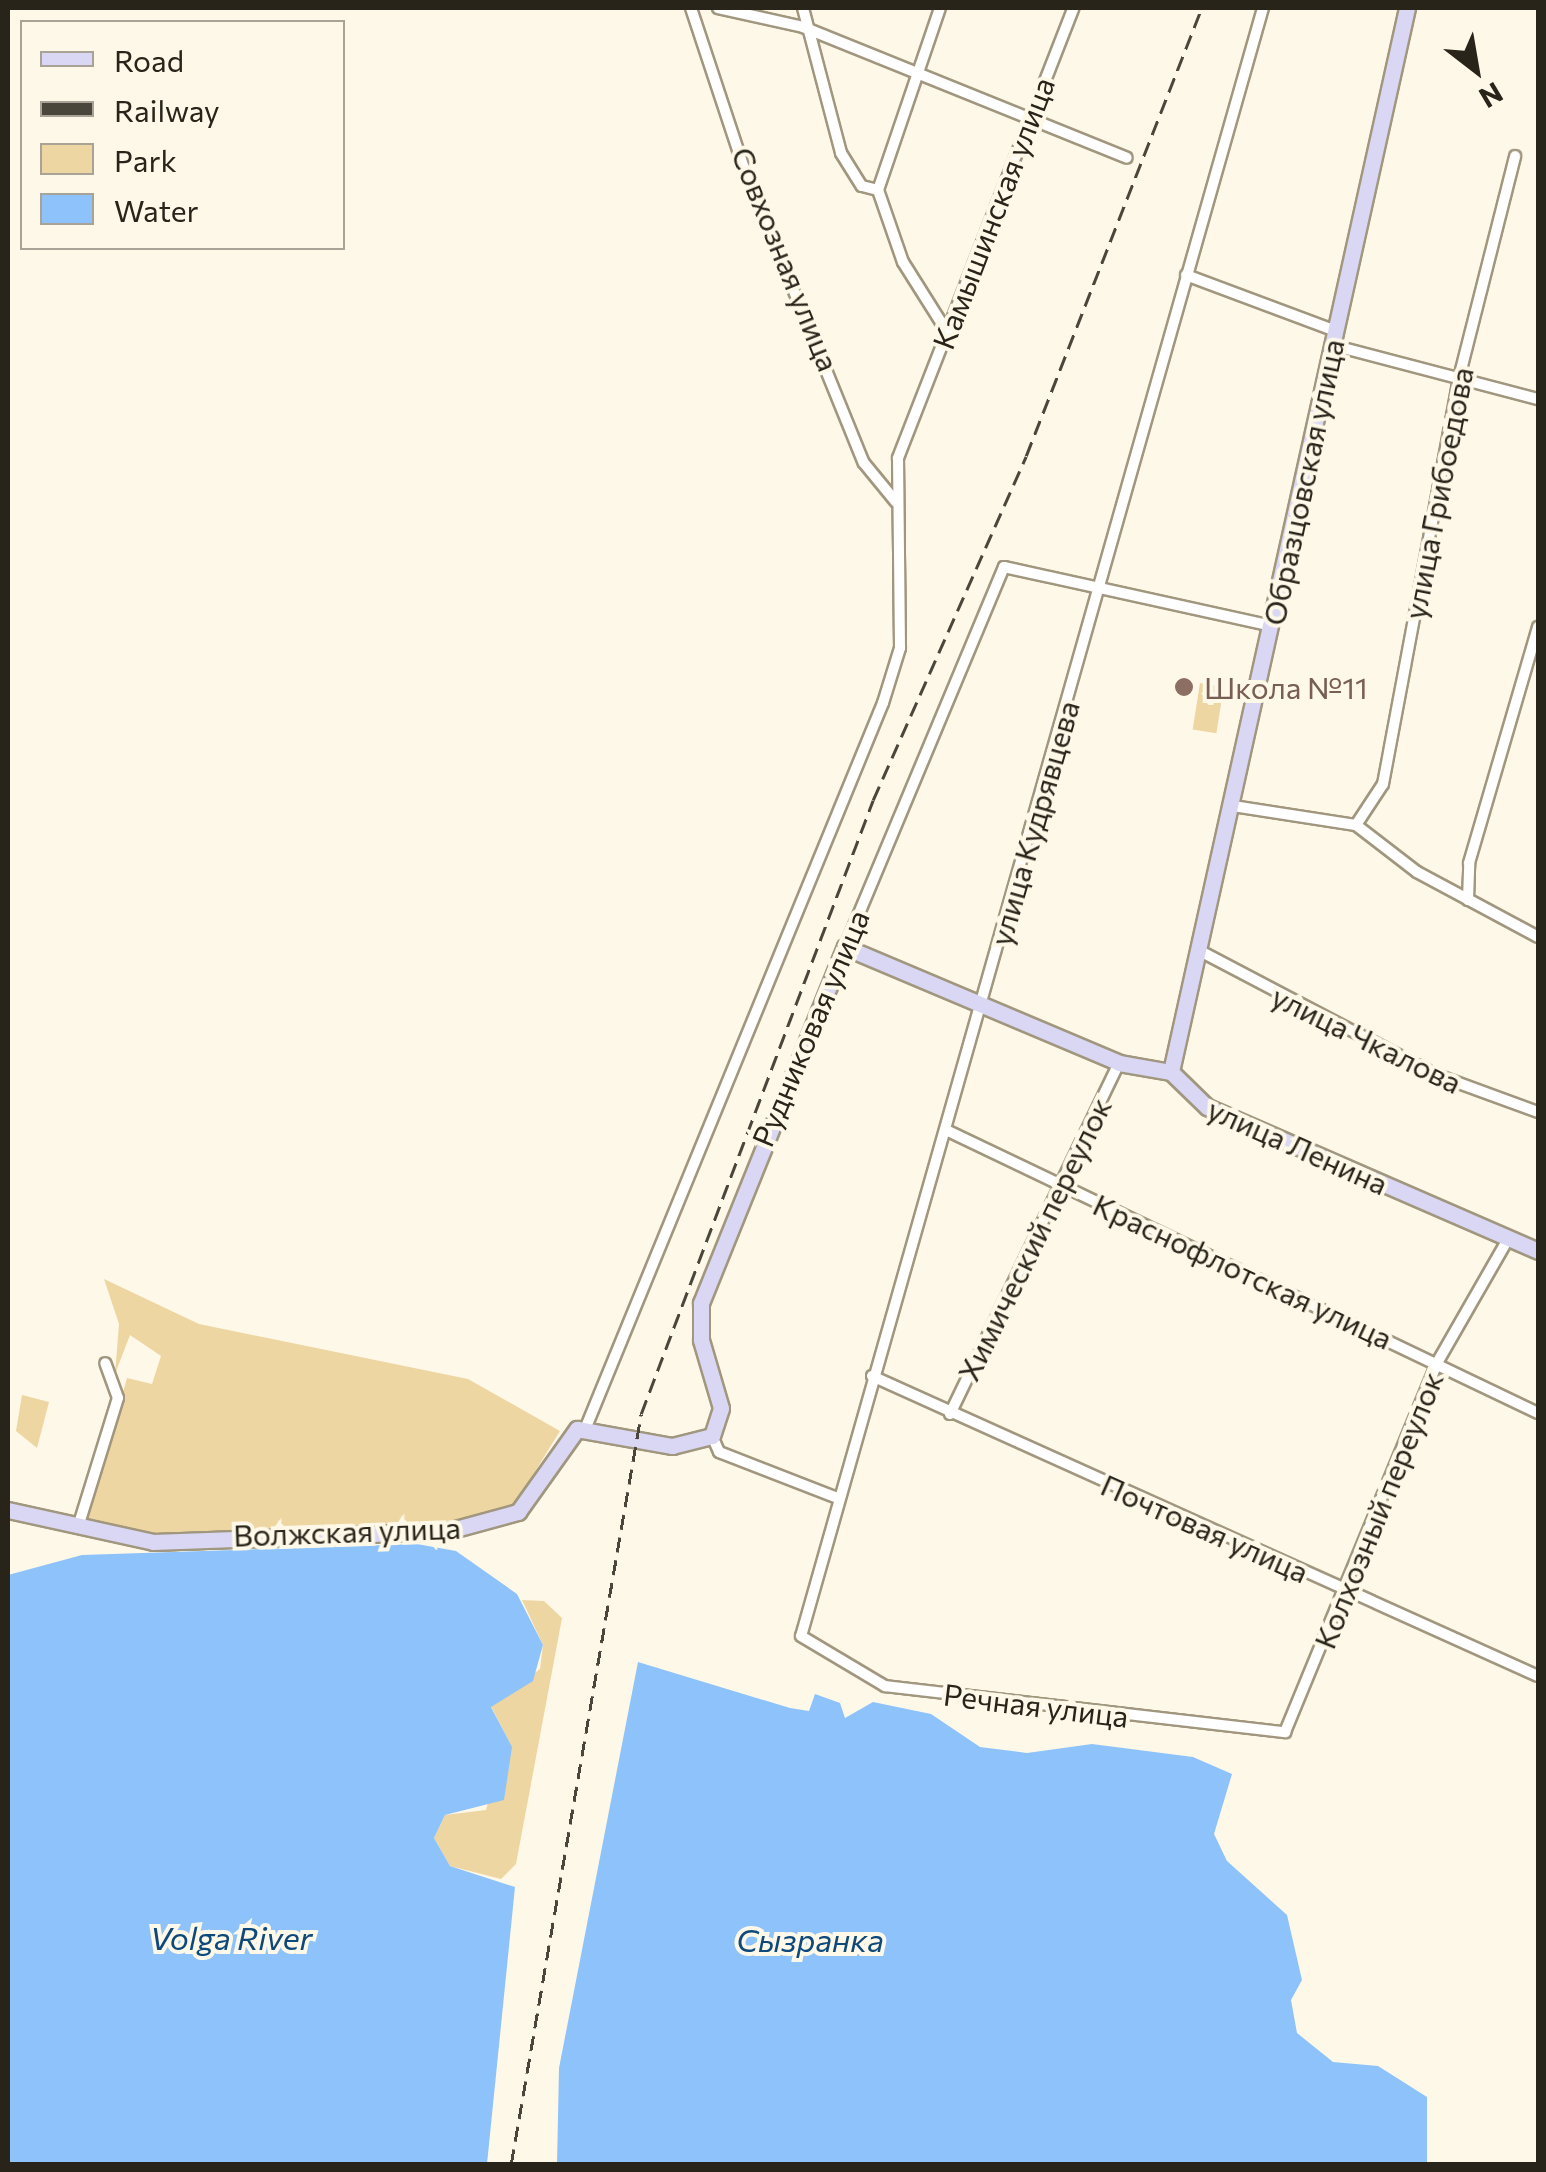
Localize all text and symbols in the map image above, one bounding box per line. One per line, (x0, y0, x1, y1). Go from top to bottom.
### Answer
legend (20, 20, 345, 250)
north arrow (1426, 20, 1526, 120)
text: Road (114, 41, 184, 78)
street label: Камышинская улица (925, 72, 1061, 354)
text: N (1474, 76, 1509, 116)
text: Railway (114, 91, 220, 128)
text: Park (114, 141, 177, 178)
street label: Совхозная улица (725, 142, 847, 376)
text: Water (114, 191, 199, 228)
street label: Образцовская улица (1255, 336, 1351, 628)
street label: улица Грибоедова (1396, 364, 1480, 622)
place label: Школа №11 (1204, 669, 1368, 705)
marker: Школа №11 (1173, 676, 1195, 698)
street label: улица Кудрявцева (982, 696, 1086, 950)
street label: Рудниковая улица (744, 904, 876, 1152)
street label: улица Чкалова (1266, 978, 1468, 1100)
street label: улица Ленина (1202, 1090, 1394, 1202)
street label: Химический переулок (950, 1092, 1118, 1386)
street label: Краснофлотская улица (1088, 1186, 1398, 1356)
street label: Колхозный переулок (1306, 1366, 1450, 1654)
street label: Почтовая улица (1096, 1466, 1314, 1590)
street label: Волжская улица (233, 1509, 461, 1553)
street label: Речная улица (941, 1676, 1131, 1734)
water label: Volga River (150, 1918, 312, 1956)
water label: Сызранка (736, 1920, 884, 1958)

